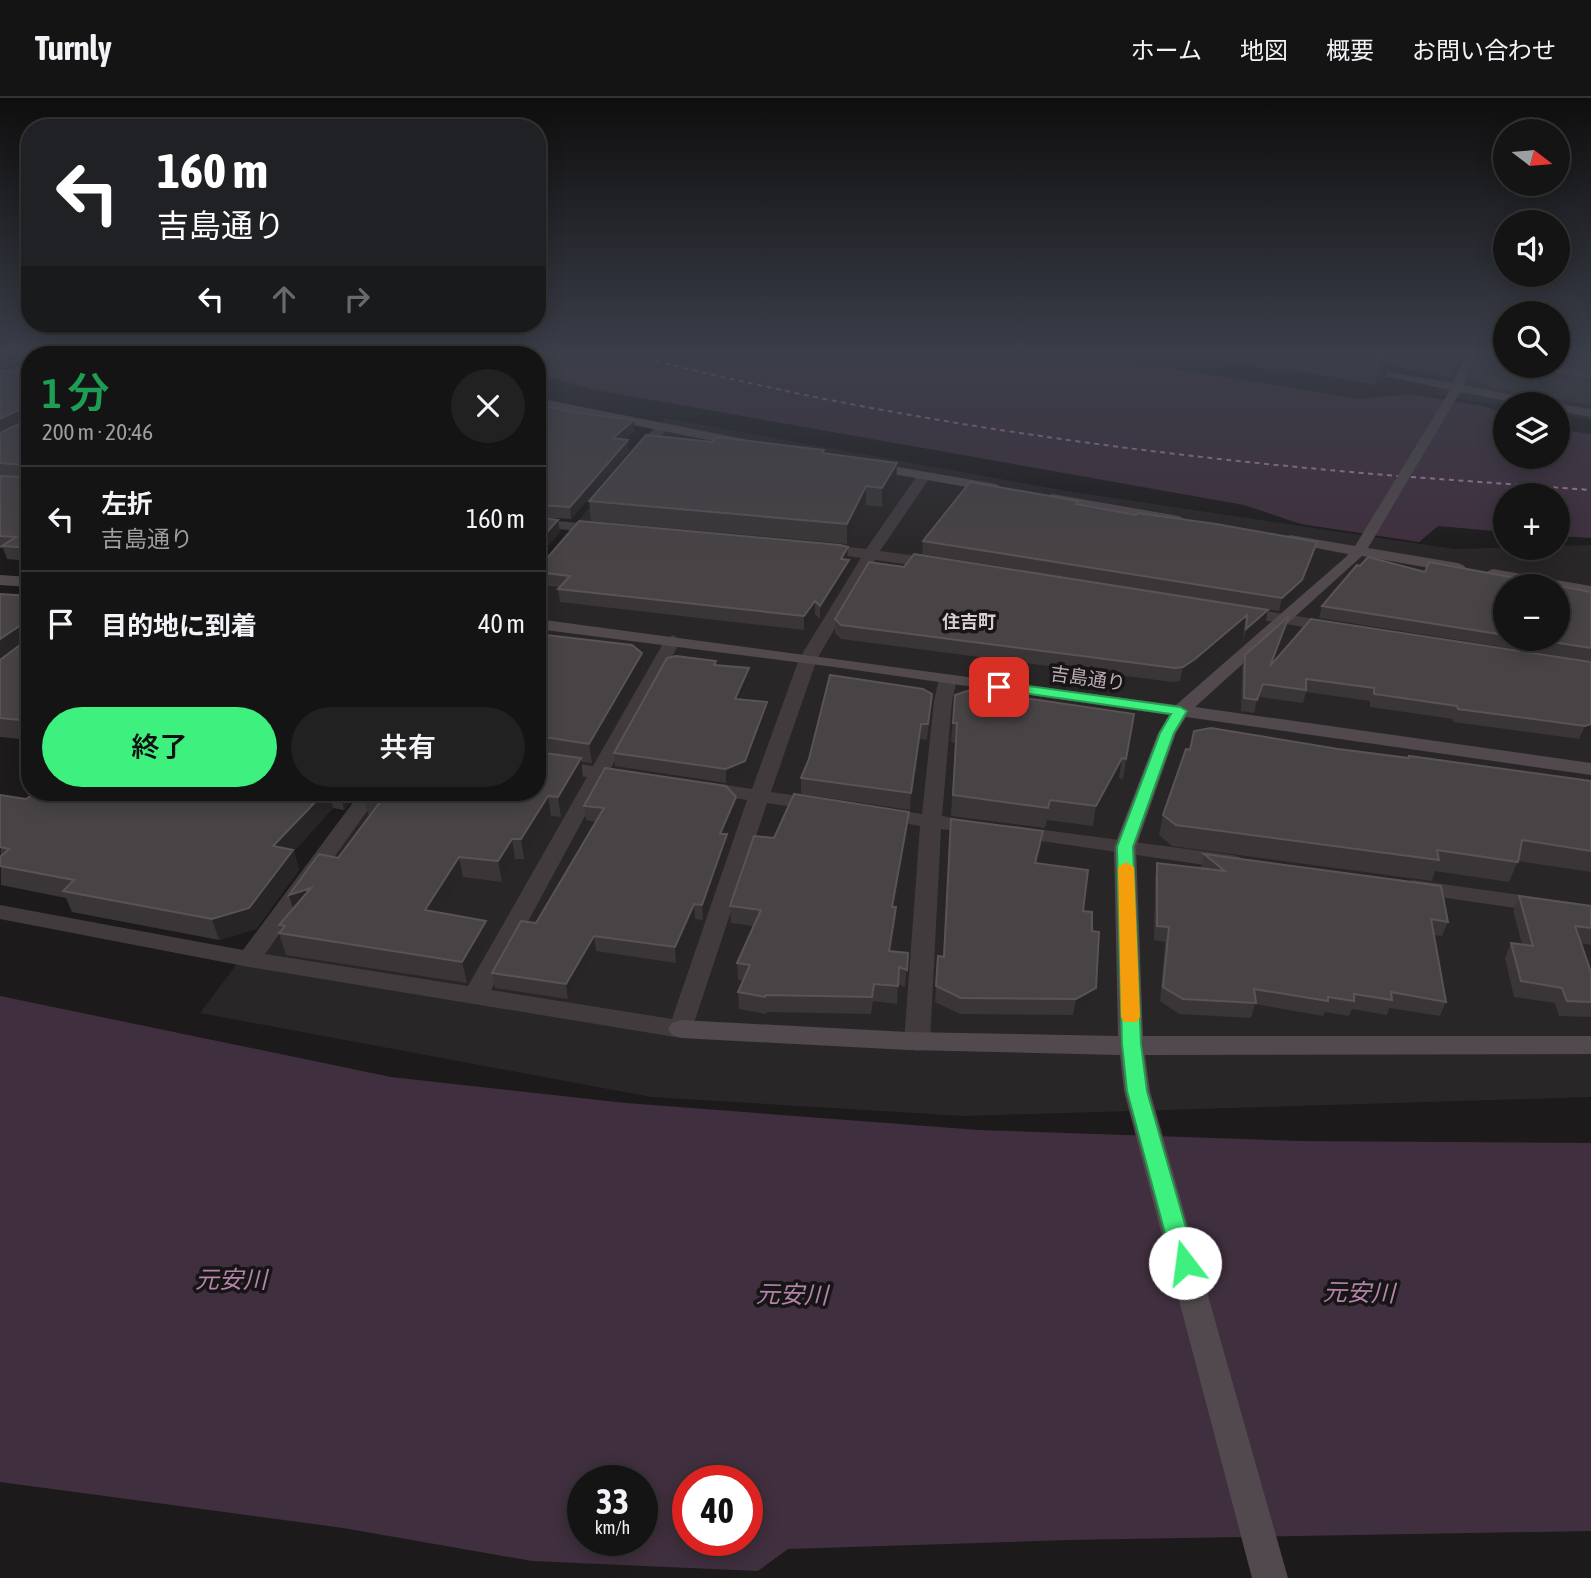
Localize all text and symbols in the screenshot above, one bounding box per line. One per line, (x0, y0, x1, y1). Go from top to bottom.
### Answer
text: Turnly (35, 29, 112, 67)
text: ホーム (1131, 37, 1202, 64)
text: 地図 (1240, 37, 1288, 64)
text: 概要 (1326, 37, 1374, 64)
text: お問い合わせ (1412, 37, 1556, 64)
north arrow (1493, 119, 1570, 196)
map controls (1493, 119, 1570, 651)
text: 160 m (157, 142, 268, 198)
icon: left (42, 147, 133, 238)
text: 吉島通り (157, 207, 285, 244)
button: sound (1493, 210, 1570, 287)
icon: left (192, 280, 230, 318)
icon: ahead (265, 280, 303, 318)
icon: right (338, 280, 376, 318)
button: search (1493, 301, 1570, 378)
text: 1 分 (42, 369, 110, 417)
button: close (451, 369, 525, 443)
button: layers (1493, 392, 1570, 469)
text: 200 m · 20:46 (42, 419, 153, 445)
button: + (1493, 483, 1570, 560)
text: 左折 (101, 489, 153, 519)
icon: left (42, 500, 80, 538)
text: 160 m (466, 504, 525, 534)
text: 吉島通り (101, 526, 193, 552)
button: − (1493, 574, 1570, 651)
icon: arrive (42, 605, 80, 643)
text: 40 m (478, 609, 525, 639)
text: 目的地に到着 (101, 611, 257, 641)
district label: 住吉町 (942, 611, 996, 632)
pin (969, 657, 1029, 717)
street label: 吉島通り (1049, 662, 1127, 694)
icon: arrive (980, 668, 1018, 706)
button: 終了 (42, 707, 277, 787)
button: 共有 (291, 707, 525, 787)
position arrow (1148, 1226, 1222, 1300)
water label: 元安川 (195, 1266, 270, 1293)
water label: 元安川 (1323, 1278, 1398, 1307)
water label: 元安川 (756, 1280, 831, 1309)
speed limit sign: 40 (672, 1465, 763, 1556)
text: 33 (596, 1481, 629, 1521)
text: km/h (595, 1517, 630, 1538)

